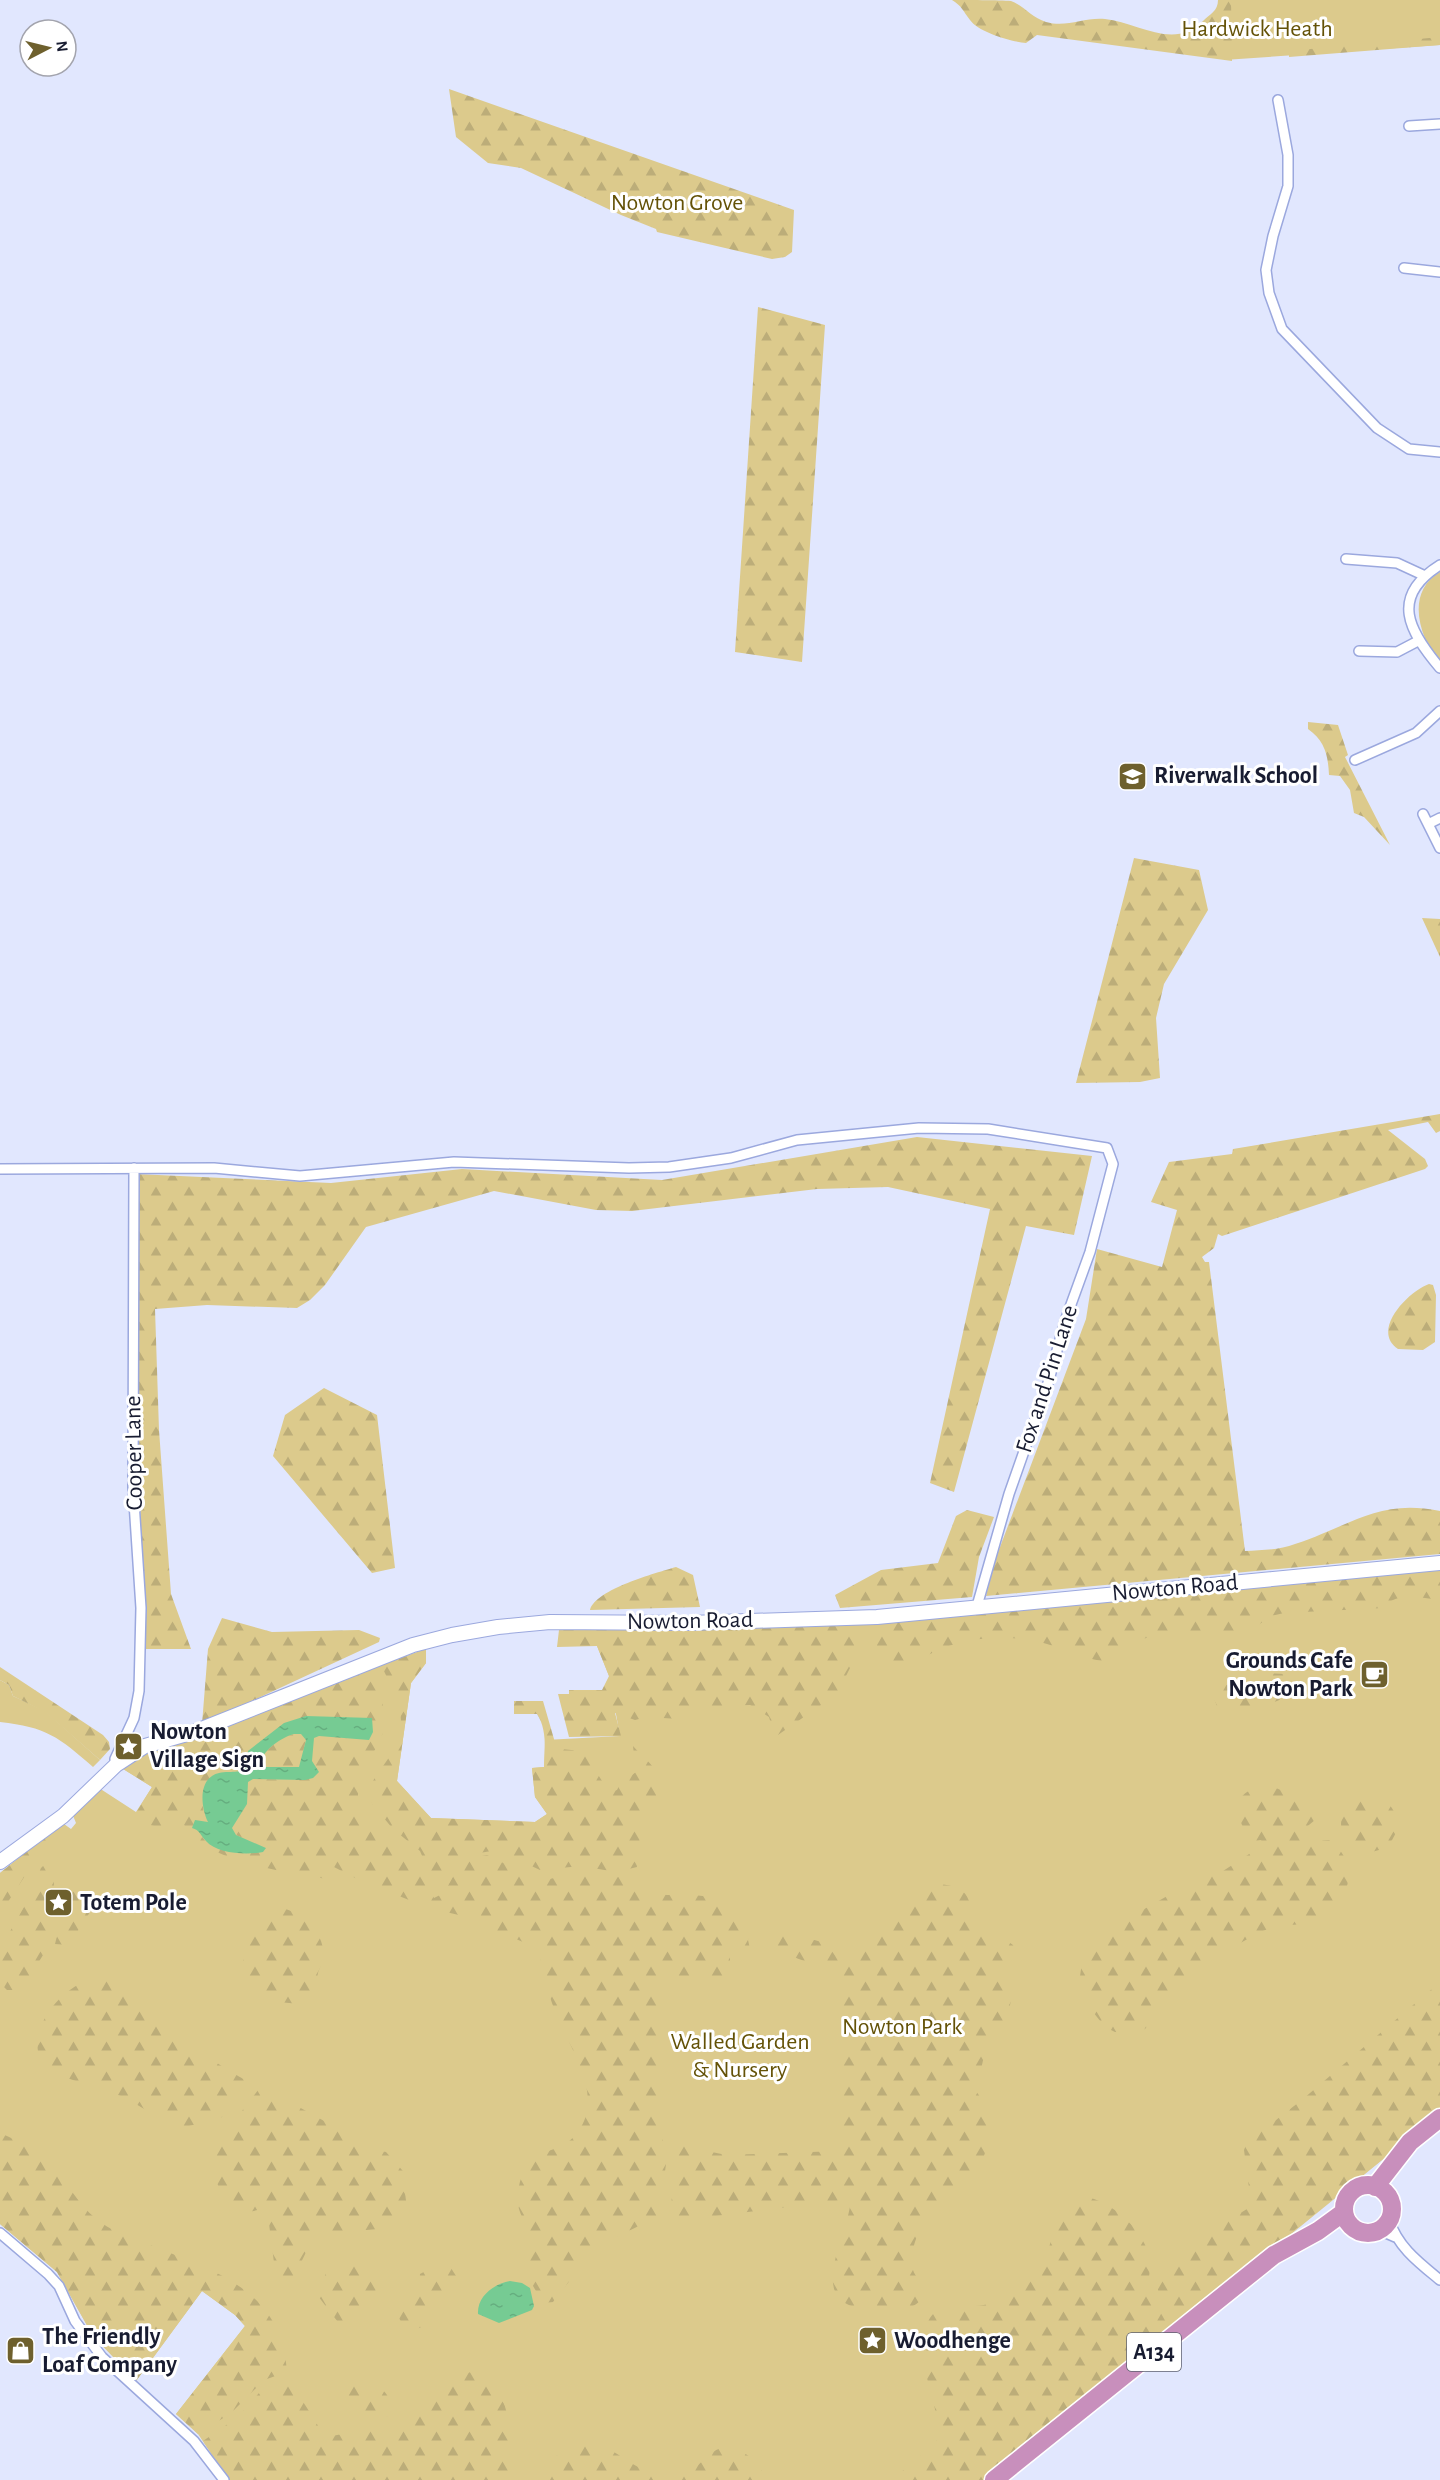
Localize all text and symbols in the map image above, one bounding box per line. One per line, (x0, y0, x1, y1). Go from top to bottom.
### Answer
park label: Hardwick Heath (1181, 17, 1333, 41)
north arrow (18, 18, 78, 78)
text: N (53, 40, 71, 53)
park label: Nowton Grove (611, 191, 743, 215)
school or university icon: Riverwalk School (1117, 760, 1149, 792)
place label: Riverwalk School (1154, 764, 1318, 788)
street label: Fox and Pin Lane (1012, 1302, 1082, 1456)
street label: Cooper Lane (121, 1395, 147, 1511)
street label: Nowton Road (1111, 1571, 1239, 1605)
street label: Nowton Road (627, 1608, 753, 1634)
place label: Grounds Cafe Nowton Park (1226, 1649, 1353, 1701)
cafe icon: Grounds Cafe Nowton Park (1358, 1659, 1390, 1691)
place label: Nowton Village Sign (150, 1720, 264, 1772)
place icon: Nowton Village Sign (113, 1730, 145, 1762)
place icon: Totem Pole (43, 1887, 75, 1919)
place label: Totem Pole (80, 1891, 187, 1915)
park label: Nowton Park (842, 2015, 962, 2039)
park label: Walled Garden & Nursery (670, 2030, 810, 2082)
place label: The Friendly Loaf Company (42, 2325, 177, 2377)
place icon: Woodhenge (857, 2325, 889, 2357)
place label: Woodhenge (894, 2329, 1011, 2353)
road number: A134 (1127, 2333, 1181, 2371)
shop icon: The Friendly Loaf Company (5, 2335, 37, 2367)

